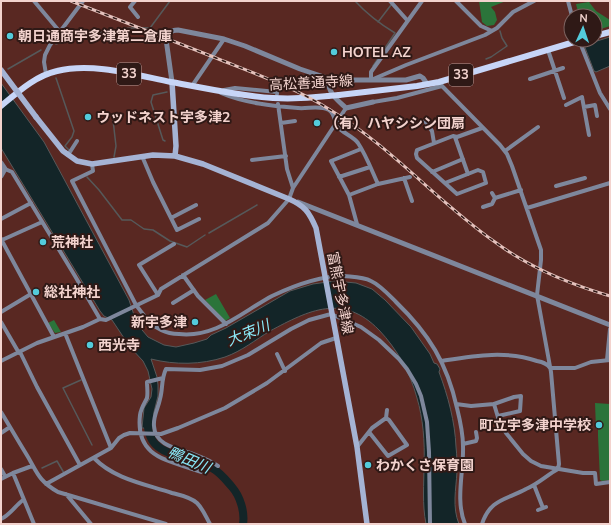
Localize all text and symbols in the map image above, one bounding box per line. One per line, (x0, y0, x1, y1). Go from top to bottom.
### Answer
north arrow (563, 8, 603, 48)
text: N (579, 11, 588, 26)
place label: 朝日通商宇多津第二倉庫 (18, 27, 172, 46)
marker: 朝日通商宇多津第二倉庫 (5, 31, 15, 41)
place label: HOTEL AZ (342, 43, 411, 62)
marker: HOTEL AZ (329, 47, 339, 57)
road number: 33 (117, 63, 141, 85)
road number: 33 (449, 64, 473, 86)
street label: 高松善通寺線 (269, 71, 353, 95)
place label: ウッドネスト宇多津2 (96, 108, 230, 127)
marker: ウッドネスト宇多津2 (83, 112, 93, 122)
place label: （有）ハヤシシン団扇 (325, 114, 465, 133)
marker: （有）ハヤシシン団扇 (312, 118, 322, 128)
place label: 荒神社 (51, 233, 93, 252)
marker: 荒神社 (38, 237, 48, 247)
street label: 富熊宇多津線 (323, 250, 357, 336)
place label: 総社神社 (44, 283, 100, 302)
marker: 総社神社 (31, 287, 41, 297)
place label: 新宇多津 (131, 313, 187, 332)
water label: 大束川 (223, 315, 274, 351)
marker: 新宇多津 (190, 317, 200, 327)
place label: 西光寺 (98, 336, 140, 355)
marker: 西光寺 (85, 340, 95, 350)
place label: 町立宇多津中学校 (479, 416, 591, 435)
marker: 町立宇多津中学校 (594, 420, 604, 430)
water label: 鴨田川 (164, 442, 215, 479)
place label: わかくさ保育園 (376, 456, 474, 475)
marker: わかくさ保育園 (363, 460, 373, 470)

